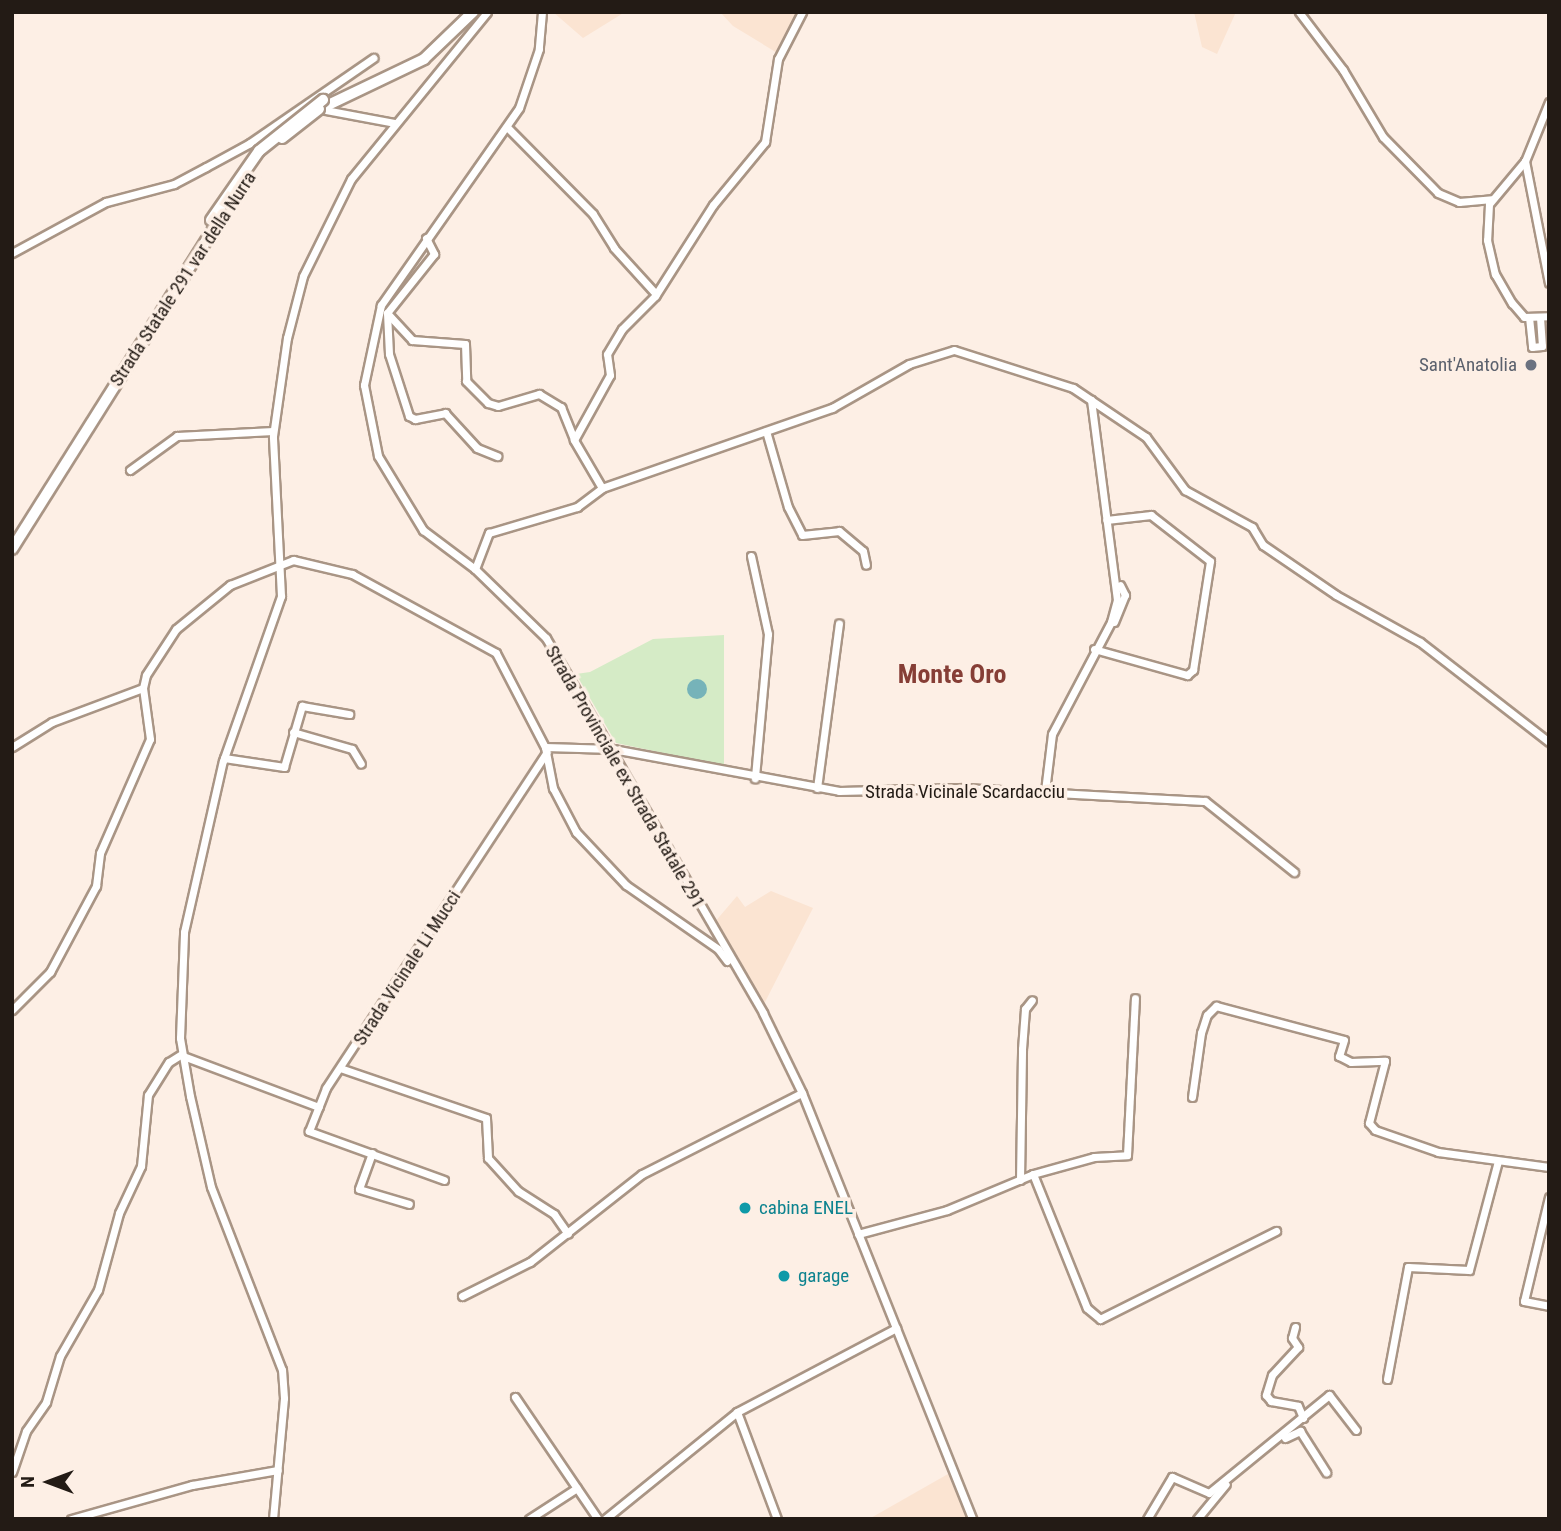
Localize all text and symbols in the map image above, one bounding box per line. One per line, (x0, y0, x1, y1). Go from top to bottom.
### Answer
street label: Strada Statale 291 var della Nurra (105, 167, 261, 391)
place label: Sant'Anatolia (1419, 354, 1517, 376)
marker: Sant'Anatolia (1523, 357, 1539, 373)
street label: Strada Provinciale ex Strada Statale 291 (540, 642, 710, 912)
district label: Monte Oro (898, 659, 1006, 691)
street label: Strada Vicinale Scardacciu (865, 781, 1065, 803)
street label: Strada Vicinale Li Mucci (348, 886, 466, 1050)
place label: cabina ENEL (759, 1197, 853, 1219)
marker: cabina ENEL (737, 1200, 753, 1216)
place label: garage (798, 1265, 849, 1287)
marker: garage (776, 1268, 792, 1284)
north arrow (14, 1447, 84, 1517)
text: N (16, 1476, 39, 1488)

